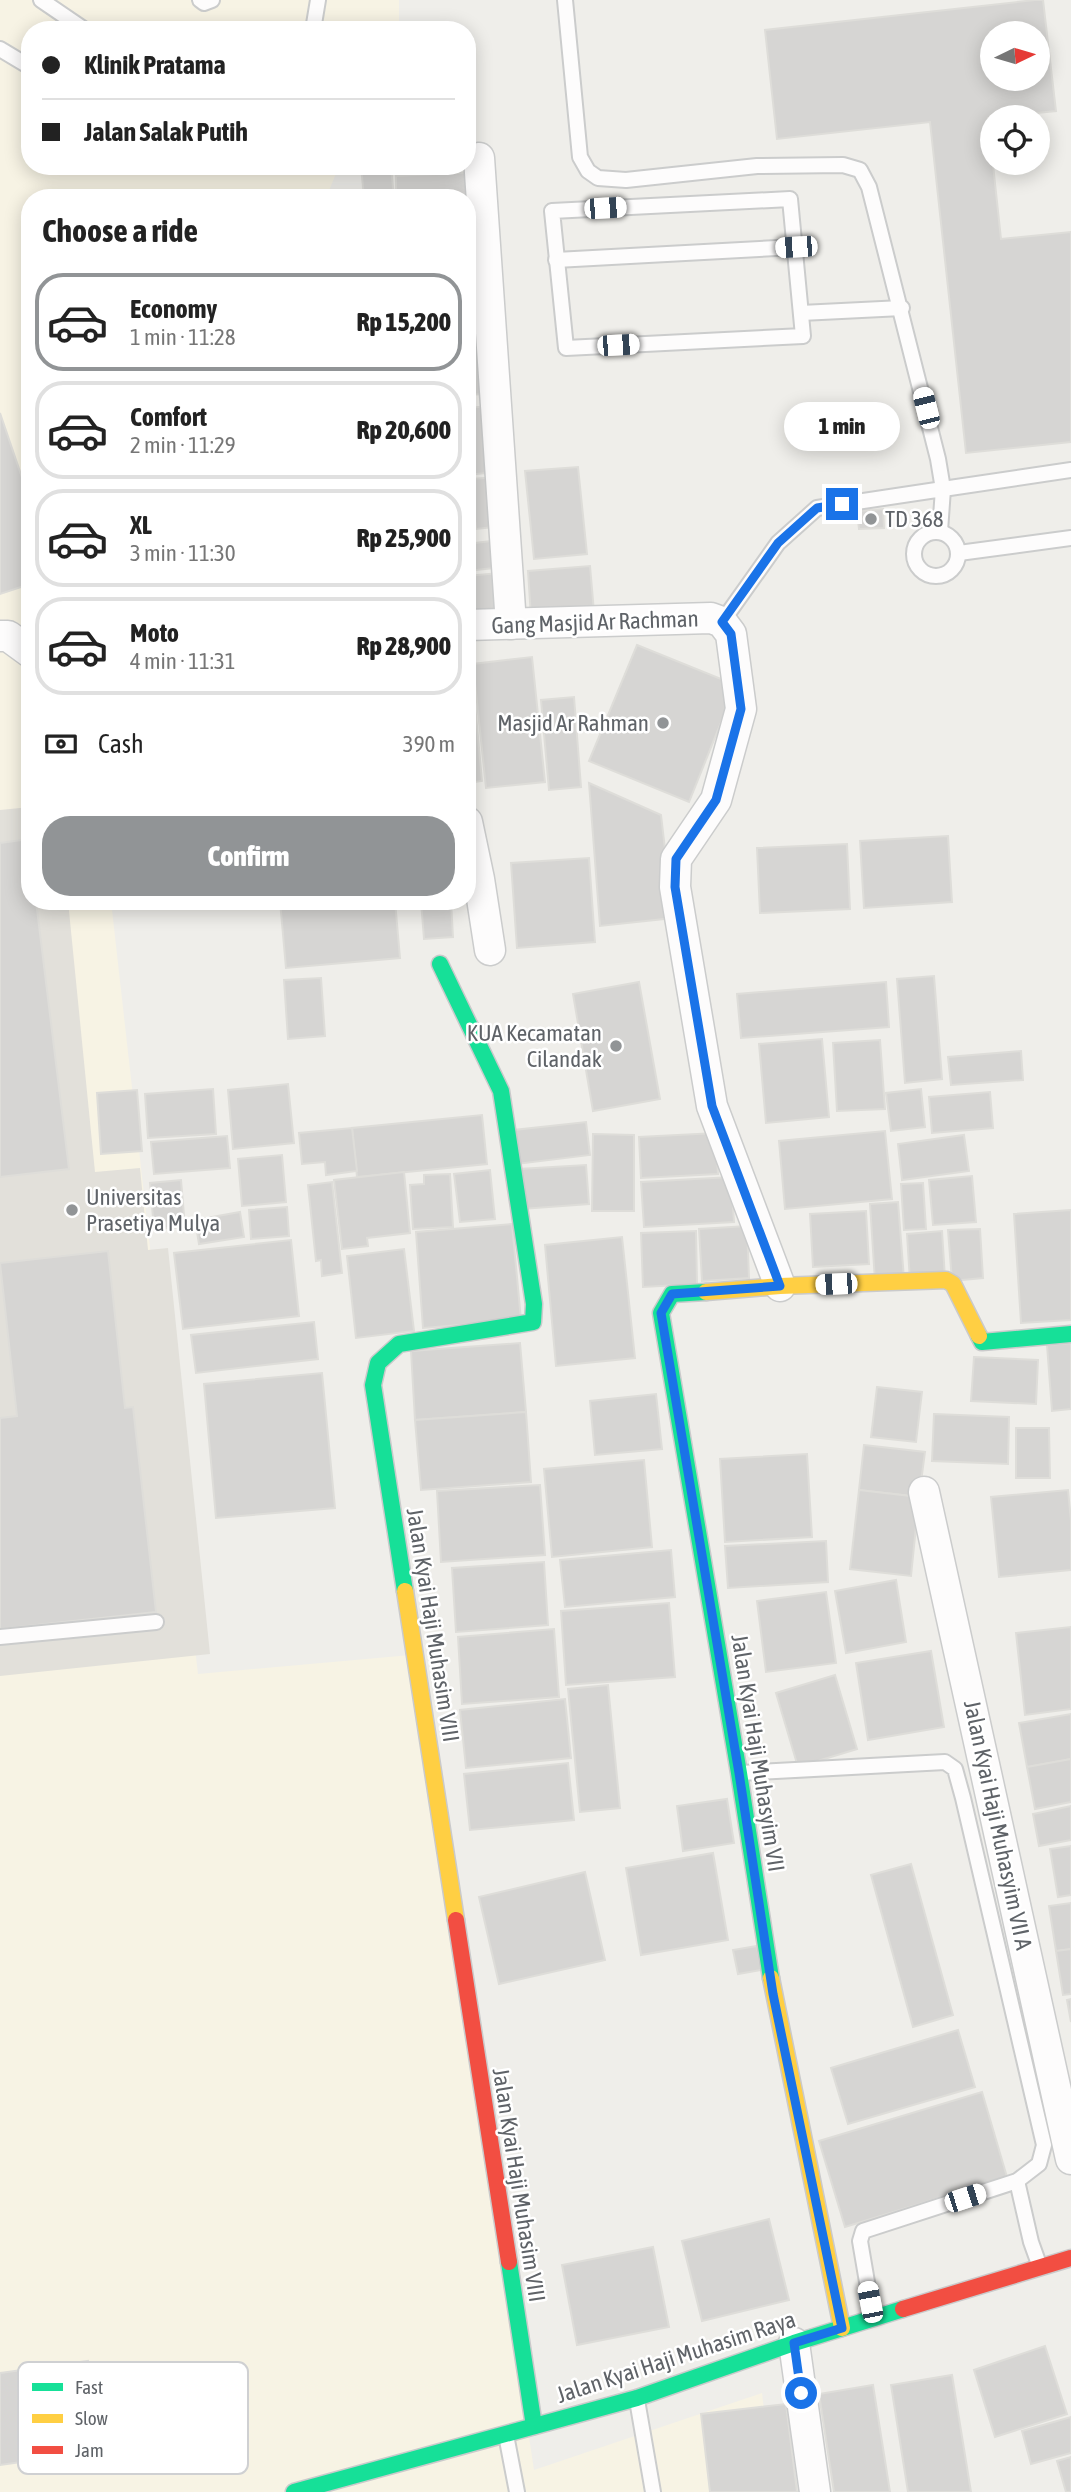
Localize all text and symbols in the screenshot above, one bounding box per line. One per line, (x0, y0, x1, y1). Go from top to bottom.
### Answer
north arrow (980, 21, 1050, 91)
map controls (980, 21, 1050, 175)
text: Klinik Pratama (84, 50, 226, 80)
button: locate (980, 105, 1050, 175)
text: Jalan Salak Putih (84, 117, 248, 147)
car (584, 196, 627, 220)
text: Choose a ride (42, 212, 198, 249)
car (775, 235, 818, 259)
icon: car (46, 291, 109, 354)
text: Economy (130, 294, 217, 324)
text: Rp 15,200 (356, 307, 451, 337)
text: 1 min · 11:28 (130, 324, 236, 350)
car (597, 333, 640, 357)
car (911, 385, 942, 431)
icon: car (46, 399, 109, 462)
text: Comfort (130, 402, 207, 432)
callout: 1 min (784, 402, 900, 452)
text: 1 min (819, 413, 865, 439)
text: Rp 20,600 (356, 415, 451, 445)
text: 2 min · 11:29 (130, 432, 236, 458)
route end (826, 488, 858, 520)
place label: TD 368 (885, 506, 944, 532)
icon: car (46, 507, 109, 570)
text: XL (130, 510, 152, 540)
marker: TD 368 (863, 511, 879, 527)
text: Rp 25,900 (356, 523, 451, 553)
text: 3 min · 11:30 (130, 540, 236, 566)
street label: Gang Masjid Ar Rachman (491, 605, 699, 639)
icon: car (46, 615, 109, 678)
text: Moto (130, 618, 179, 648)
text: Rp 28,900 (356, 631, 451, 661)
text: 4 min · 11:31 (130, 648, 236, 674)
place label: Masjid Ar Rahman (497, 710, 649, 736)
marker: Masjid Ar Rahman (655, 715, 671, 731)
icon: cash (42, 725, 80, 763)
text: Cash (98, 729, 144, 759)
text: 390 m (403, 731, 455, 757)
button: Confirm (42, 816, 455, 896)
place label: KUA Kecamatan Cilandak (467, 1020, 602, 1072)
marker: KUA Kecamatan Cilandak (608, 1038, 624, 1054)
place label: Universitas Prasetiya Mulya (86, 1184, 220, 1236)
marker: Universitas Prasetiya Mulya (64, 1202, 80, 1218)
car (815, 1273, 858, 1295)
street label: Jalan Kyai Haji Muhasim VIII (402, 1506, 464, 1744)
street label: Jalan Kyai Haji Muhasyim VII (726, 1633, 790, 1873)
street label: Jalan Kyai Haji Muhasyim VII A (959, 1698, 1037, 1953)
street label: Jalan Kyai Haji Muhasim VIII (488, 2066, 550, 2304)
car (942, 2182, 989, 2214)
car (856, 2279, 885, 2325)
street label: Jalan Kyai Haji Muhasim Raya (553, 2306, 799, 2408)
legend (18, 2362, 248, 2474)
text: Fast (75, 2376, 103, 2398)
route start (785, 2377, 817, 2409)
text: Slow (75, 2407, 109, 2429)
text: Jam (75, 2439, 104, 2461)

